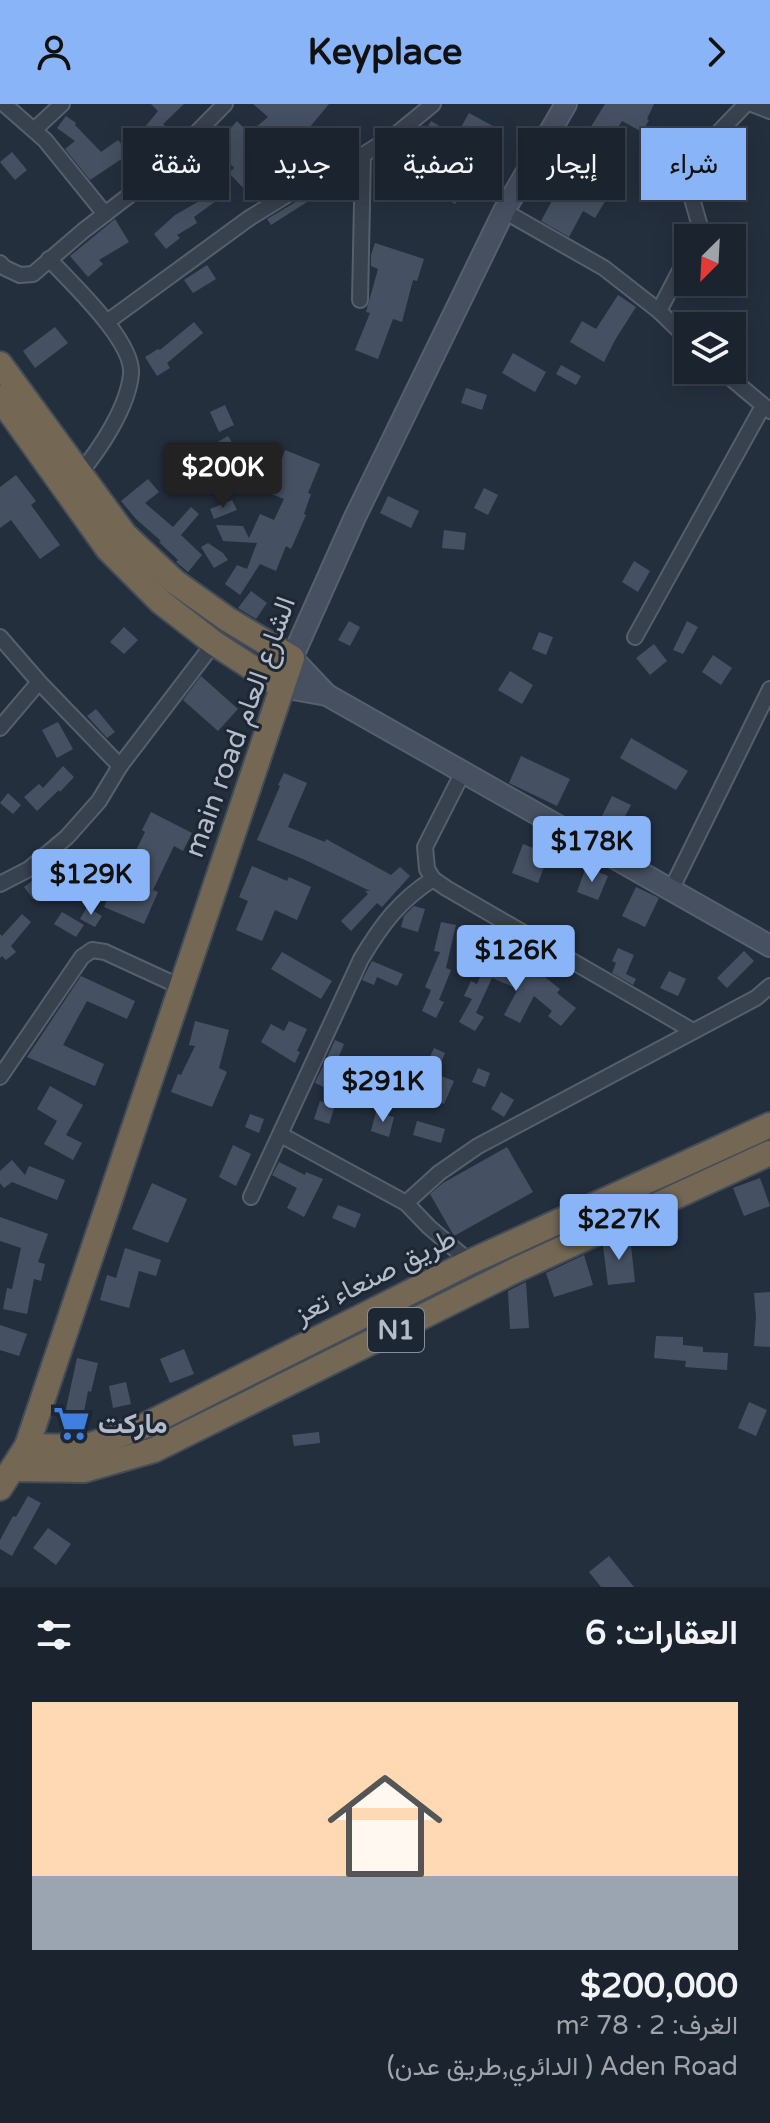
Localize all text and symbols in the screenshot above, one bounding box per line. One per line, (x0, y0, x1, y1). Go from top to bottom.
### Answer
icon: person (32, 30, 76, 74)
icon: forward (694, 30, 738, 74)
text: Keyplace (308, 31, 463, 74)
chip: شقة (123, 128, 229, 200)
chip: جديد (245, 128, 359, 200)
chip: تصفية (375, 128, 502, 200)
chip: إيجار (518, 128, 625, 200)
chip: شراء (641, 128, 746, 200)
north arrow (674, 224, 746, 296)
map controls (674, 224, 746, 384)
button: layers (674, 312, 746, 384)
pin: $200K (167, 442, 279, 510)
text: $200K (182, 452, 264, 483)
street label: main road الشارع العام (177, 592, 304, 862)
pin: $178K (536, 816, 648, 884)
text: $178K (551, 826, 633, 857)
pin: $129K (35, 849, 147, 917)
text: $129K (50, 859, 132, 890)
pin: $126K (460, 925, 572, 993)
text: $126K (475, 935, 557, 966)
pin: $291K (327, 1056, 439, 1124)
text: $291K (342, 1066, 424, 1097)
pin: $227K (563, 1194, 675, 1262)
text: $227K (578, 1204, 660, 1235)
street label: طريق صنعاء تعز (288, 1221, 462, 1332)
road number: N1 (368, 1308, 424, 1352)
supermarket icon: ماركت (53, 1405, 91, 1443)
place label: ماركت (98, 1407, 167, 1441)
icon: filters (32, 1613, 76, 1657)
text: العقارات: 6 (585, 1613, 738, 1654)
icon: home (313, 1754, 457, 1898)
text: $200,000 (580, 1966, 738, 2007)
text: الغرف: 2 · 78 m² (556, 2010, 738, 2041)
text: Aden Road ( الدائري,طريق عدن) (387, 2051, 738, 2082)

